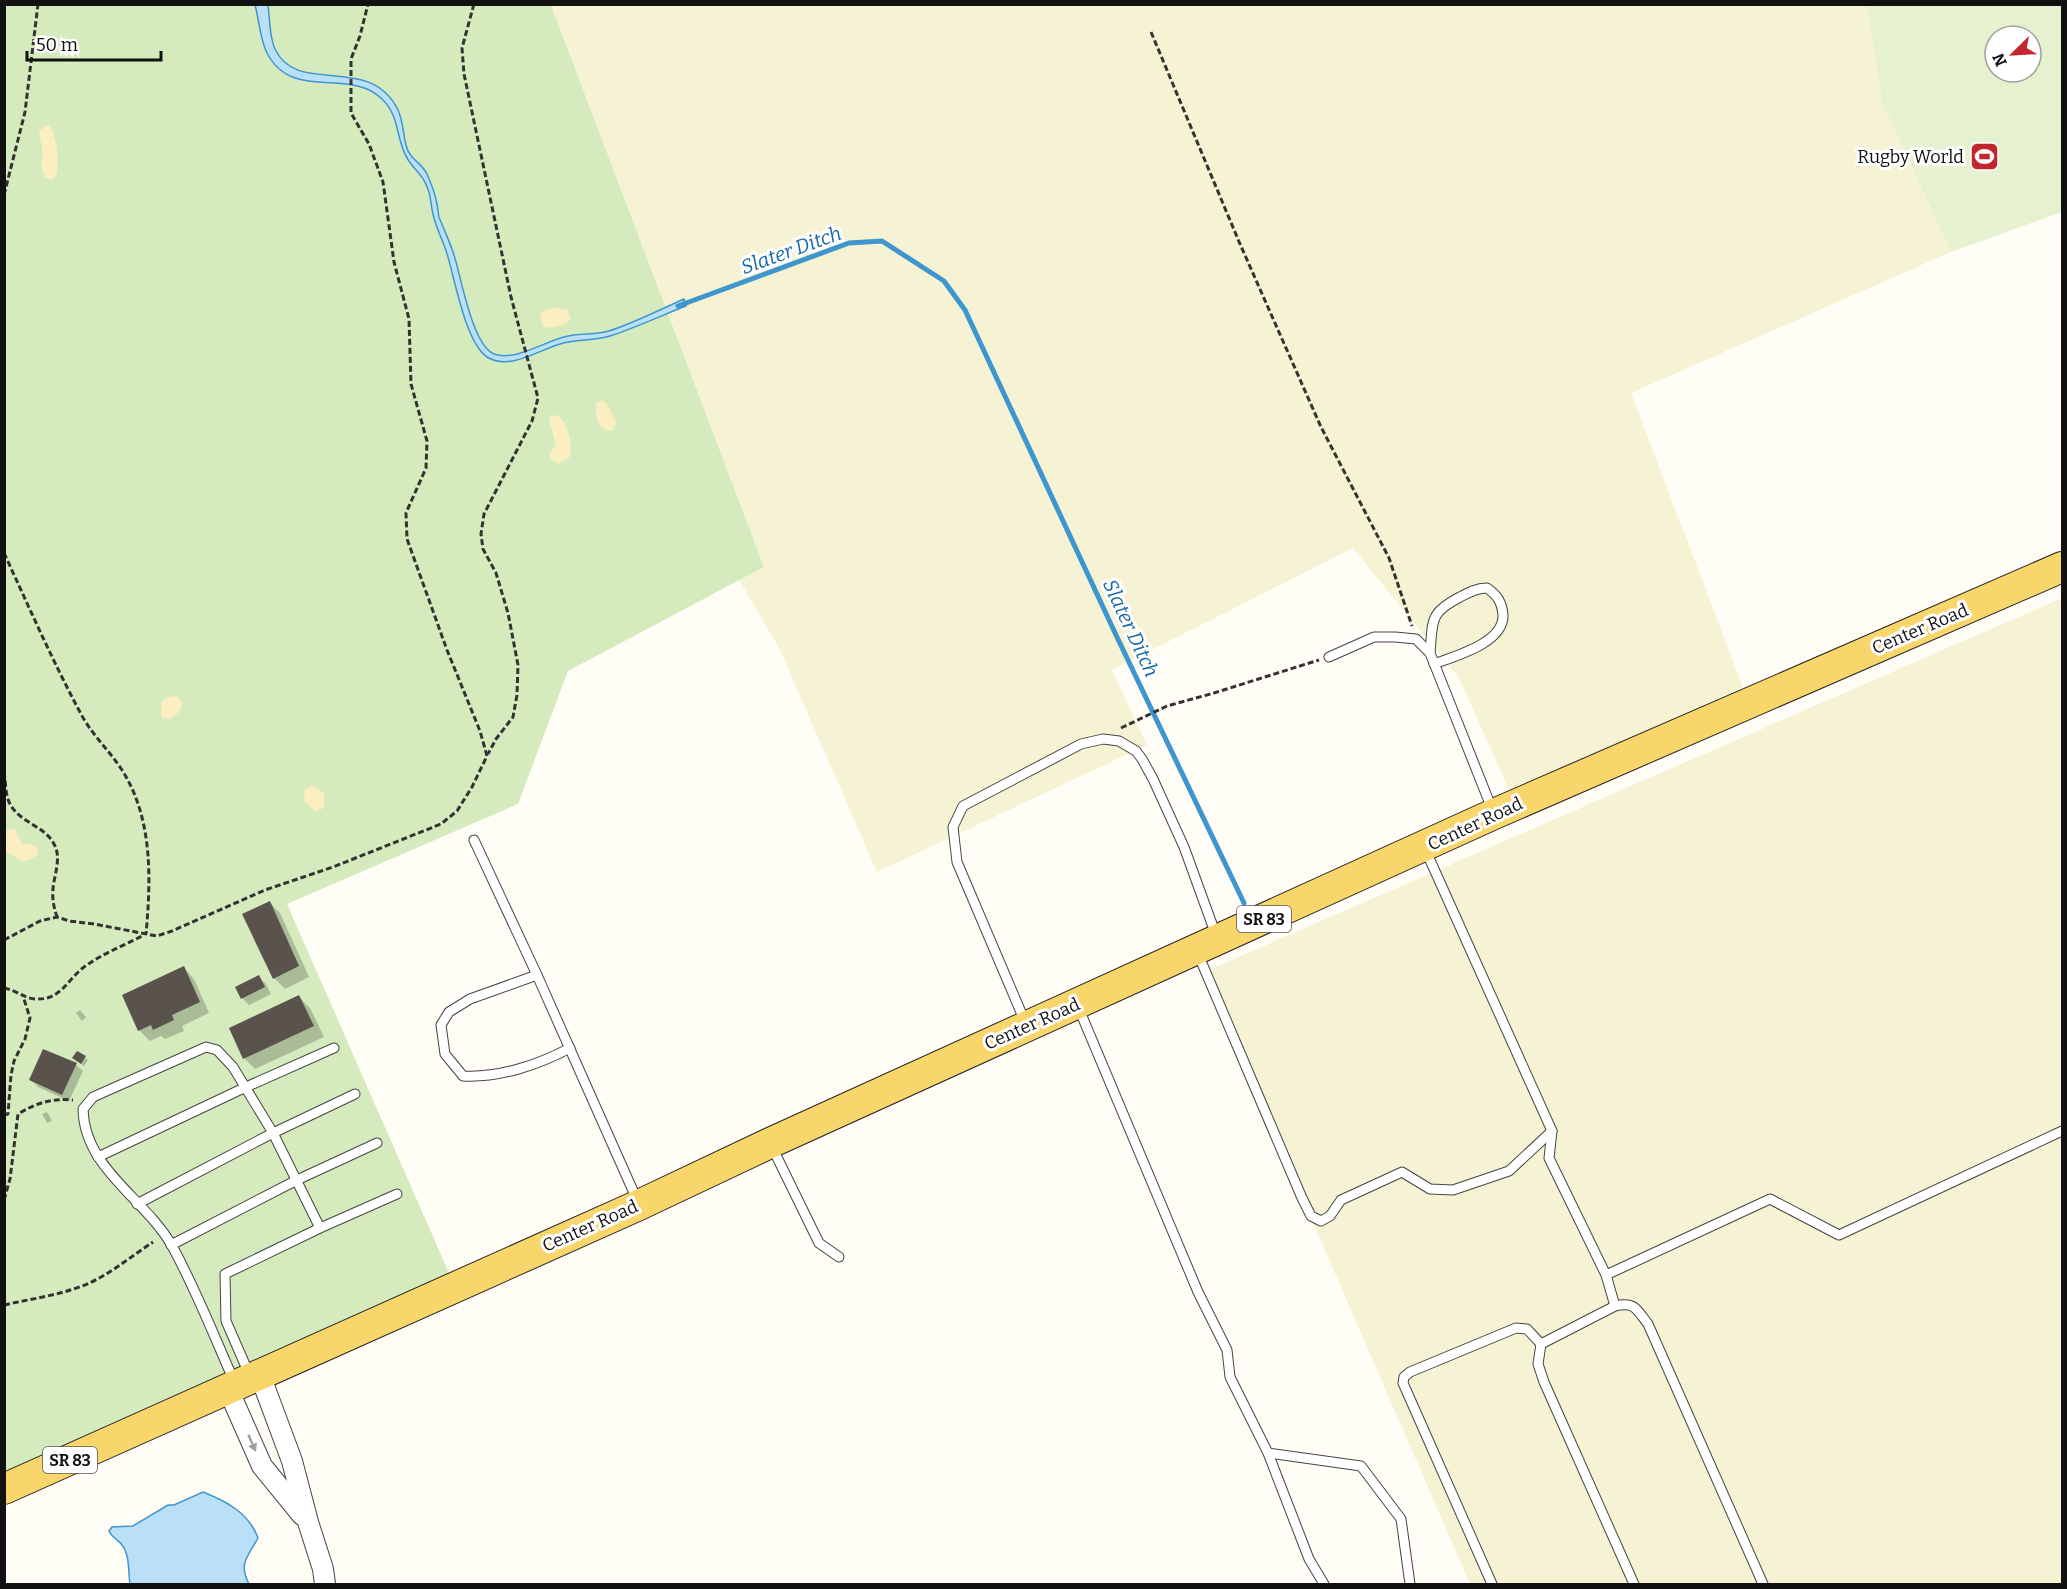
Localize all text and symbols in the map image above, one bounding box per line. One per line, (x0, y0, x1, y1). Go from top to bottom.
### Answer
scale bar (27, 24, 160, 62)
north arrow (1983, 24, 2043, 84)
text: 50 m (36, 34, 78, 56)
text: N (1989, 50, 2011, 69)
sports icon: Rugby World (1969, 141, 2001, 173)
place label: Rugby World (1857, 146, 1964, 168)
water label: Slater Ditch (738, 221, 844, 279)
water label: Slater Ditch (1098, 575, 1164, 681)
street label: Center Road (1869, 599, 1972, 659)
street label: Center Road (1424, 792, 1526, 856)
road number: SR 83 (1237, 906, 1291, 932)
street label: Center Road (981, 993, 1084, 1055)
street label: Center Road (539, 1195, 642, 1257)
one-way arrow (247, 1434, 257, 1452)
road number: SR 83 (43, 1447, 97, 1473)

